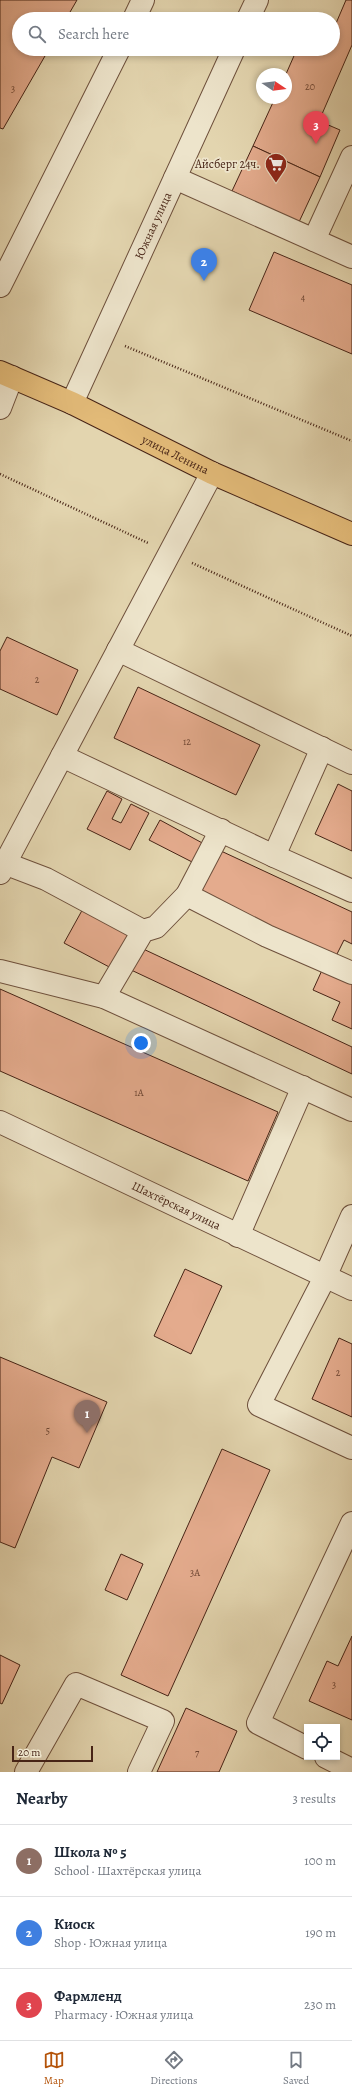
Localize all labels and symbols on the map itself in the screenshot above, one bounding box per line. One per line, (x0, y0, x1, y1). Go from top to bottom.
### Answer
north arrow (256, 68, 292, 104)
house number: 20 (305, 80, 315, 93)
house number: 3 (11, 82, 15, 95)
pin: 3 (303, 111, 329, 144)
supermarket icon: Айсберг 24ч. (263, 151, 289, 184)
place label: Айсберг 24ч. (194, 156, 260, 172)
street label: Южная улица (131, 189, 176, 262)
pin: 2 (191, 248, 217, 281)
house number: 4 (301, 291, 306, 304)
street label: улица Ленина (138, 431, 212, 478)
house number: 2 (35, 673, 40, 686)
house number: 12 (183, 735, 191, 748)
your location (131, 1033, 151, 1053)
house number: 1А (134, 1086, 144, 1099)
street label: Шахтёрская улица (129, 1178, 224, 1234)
house number: 2 (336, 1366, 341, 1379)
pin: 1 (74, 1400, 100, 1433)
house number: 5 (46, 1424, 50, 1437)
house number: 3А (190, 1566, 200, 1579)
house number: 3 (332, 1678, 336, 1691)
scale bar (12, 1744, 93, 1763)
house number: 7 (195, 1746, 200, 1759)

